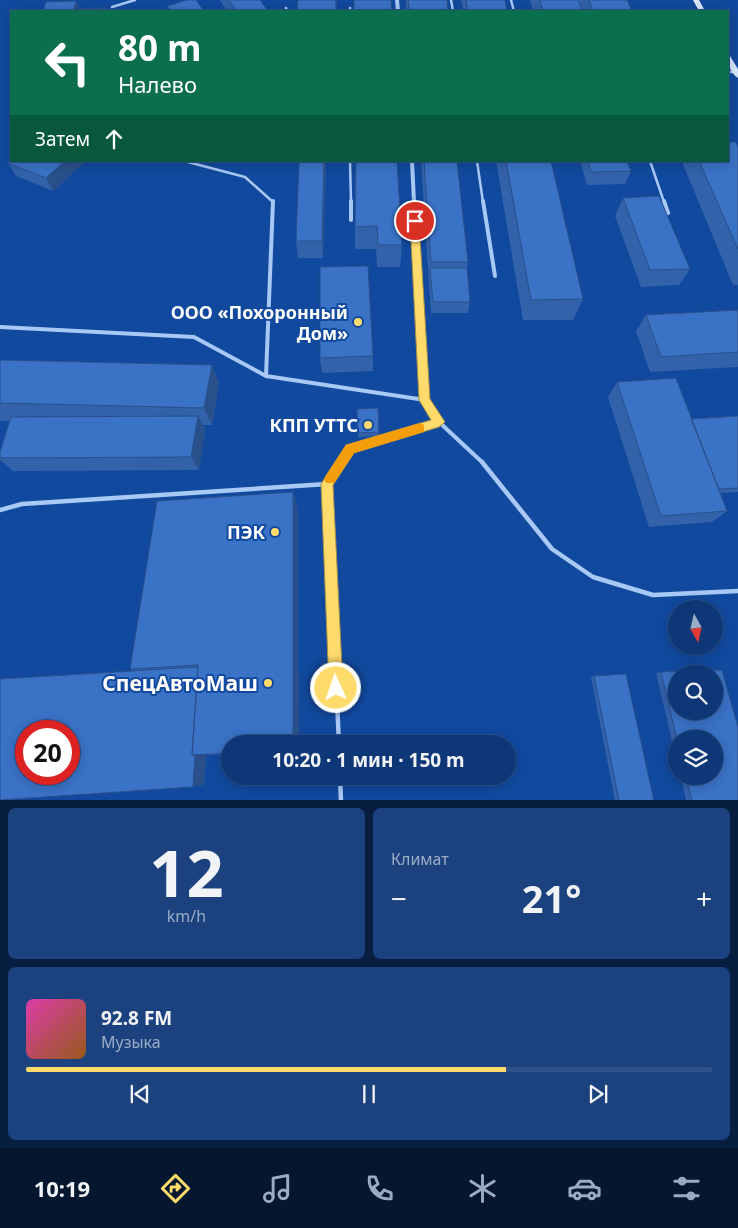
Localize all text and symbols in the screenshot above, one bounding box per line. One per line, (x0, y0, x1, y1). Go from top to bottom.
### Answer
text: 80 m (118, 24, 201, 71)
icon: left (35, 30, 100, 95)
text: Налево (118, 69, 197, 99)
icon: ahead (100, 125, 128, 153)
text: Затем (35, 126, 90, 152)
pin (394, 200, 436, 242)
icon: arrive (401, 207, 429, 235)
place label: ООО «Похоронный Дом» (171, 300, 348, 345)
marker: ООО «Похоронный Дом» (352, 316, 364, 328)
place label: КПП УТТС (269, 413, 358, 437)
marker: КПП УТТС (362, 419, 374, 431)
place label: ПЭК (227, 520, 266, 544)
marker: ПЭК (269, 526, 281, 538)
north arrow (668, 600, 722, 655)
map controls (668, 600, 723, 785)
position arrow (309, 661, 361, 713)
button: search (668, 665, 723, 720)
place label: СпецАвтоМаш (102, 669, 258, 697)
marker: СпецАвтоМаш (262, 677, 274, 689)
speed limit sign: 20 (15, 720, 80, 785)
button: layers (668, 730, 723, 785)
text: 10:20 · 1 мин · 150 m (272, 747, 465, 773)
text: 12 (149, 828, 224, 916)
text: Климат (391, 848, 449, 870)
text: 21° (522, 872, 581, 924)
text: − (391, 879, 407, 917)
text: + (696, 879, 712, 917)
text: km/h (167, 905, 206, 927)
text: 92.8 FM (101, 1005, 172, 1031)
text: Музыка (101, 1031, 161, 1053)
icon: previous (126, 1080, 154, 1108)
icon: pause (355, 1080, 383, 1108)
icon: next (584, 1080, 612, 1108)
icon: directions (158, 1171, 193, 1206)
icon: music (260, 1171, 295, 1206)
icon: phone (362, 1171, 397, 1206)
icon: climate (465, 1171, 500, 1206)
icon: car (567, 1171, 602, 1206)
icon: filters (669, 1171, 704, 1206)
text: 10:19 (34, 1173, 90, 1203)

